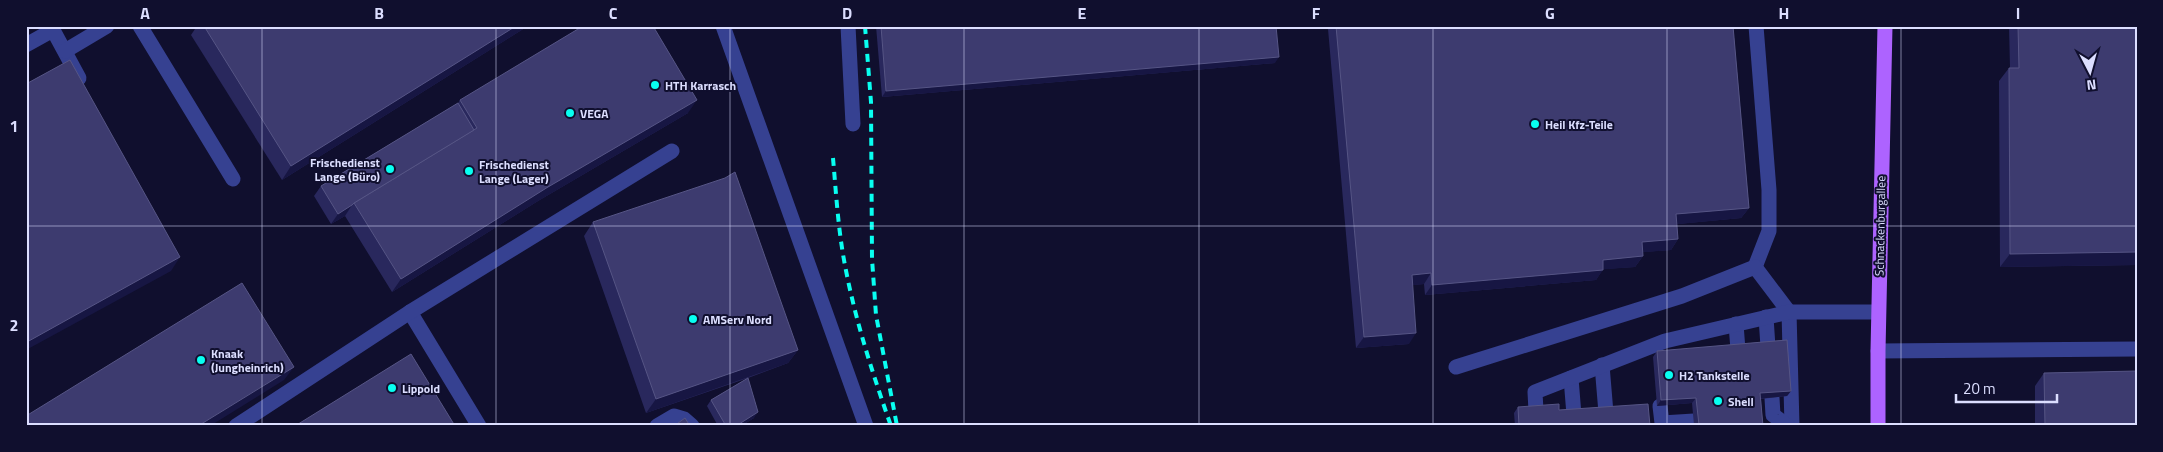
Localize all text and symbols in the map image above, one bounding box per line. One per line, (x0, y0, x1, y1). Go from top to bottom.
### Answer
text: A (140, 1, 150, 25)
text: B (374, 1, 384, 25)
text: C (609, 1, 618, 25)
text: D (842, 1, 852, 25)
text: E (1078, 1, 1087, 25)
text: F (1312, 1, 1321, 25)
text: G (1545, 1, 1555, 25)
text: H (1779, 1, 1789, 25)
text: I (2016, 1, 2020, 25)
north arrow (2066, 48, 2116, 98)
text: N (2085, 74, 2097, 96)
place label: HTH Karrasch (665, 76, 736, 95)
marker: HTH Karrasch (649, 79, 661, 91)
place label: VEGA (580, 104, 609, 123)
marker: VEGA (564, 107, 576, 119)
text: 1 (10, 114, 18, 138)
place label: Heil Kfz-Teile (1545, 115, 1613, 134)
marker: Heil Kfz-Teile (1529, 118, 1541, 130)
place label: Frischedienst Lange (Büro) (310, 153, 381, 186)
place label: Frischedienst Lange (Lager) (479, 155, 550, 188)
marker: Frischedienst Lange (Büro) (384, 163, 396, 175)
marker: Frischedienst Lange (Lager) (463, 165, 475, 177)
street label: Schnackenburgallee (1870, 176, 1890, 276)
place label: AMServ Nord (703, 310, 772, 329)
text: 2 (10, 313, 18, 337)
marker: AMServ Nord (687, 313, 699, 325)
place label: Knaak (Jungheinrich) (211, 344, 284, 377)
marker: Knaak (Jungheinrich) (195, 354, 207, 366)
place label: H2 Tankstelle (1679, 366, 1750, 385)
marker: H2 Tankstelle (1663, 369, 1675, 381)
scale bar (1956, 372, 2057, 404)
text: 20 m (1963, 377, 1996, 400)
place label: Lippold (402, 379, 440, 398)
marker: Lippold (386, 382, 398, 394)
place label: Shell (1728, 392, 1754, 411)
marker: Shell (1712, 395, 1724, 407)

